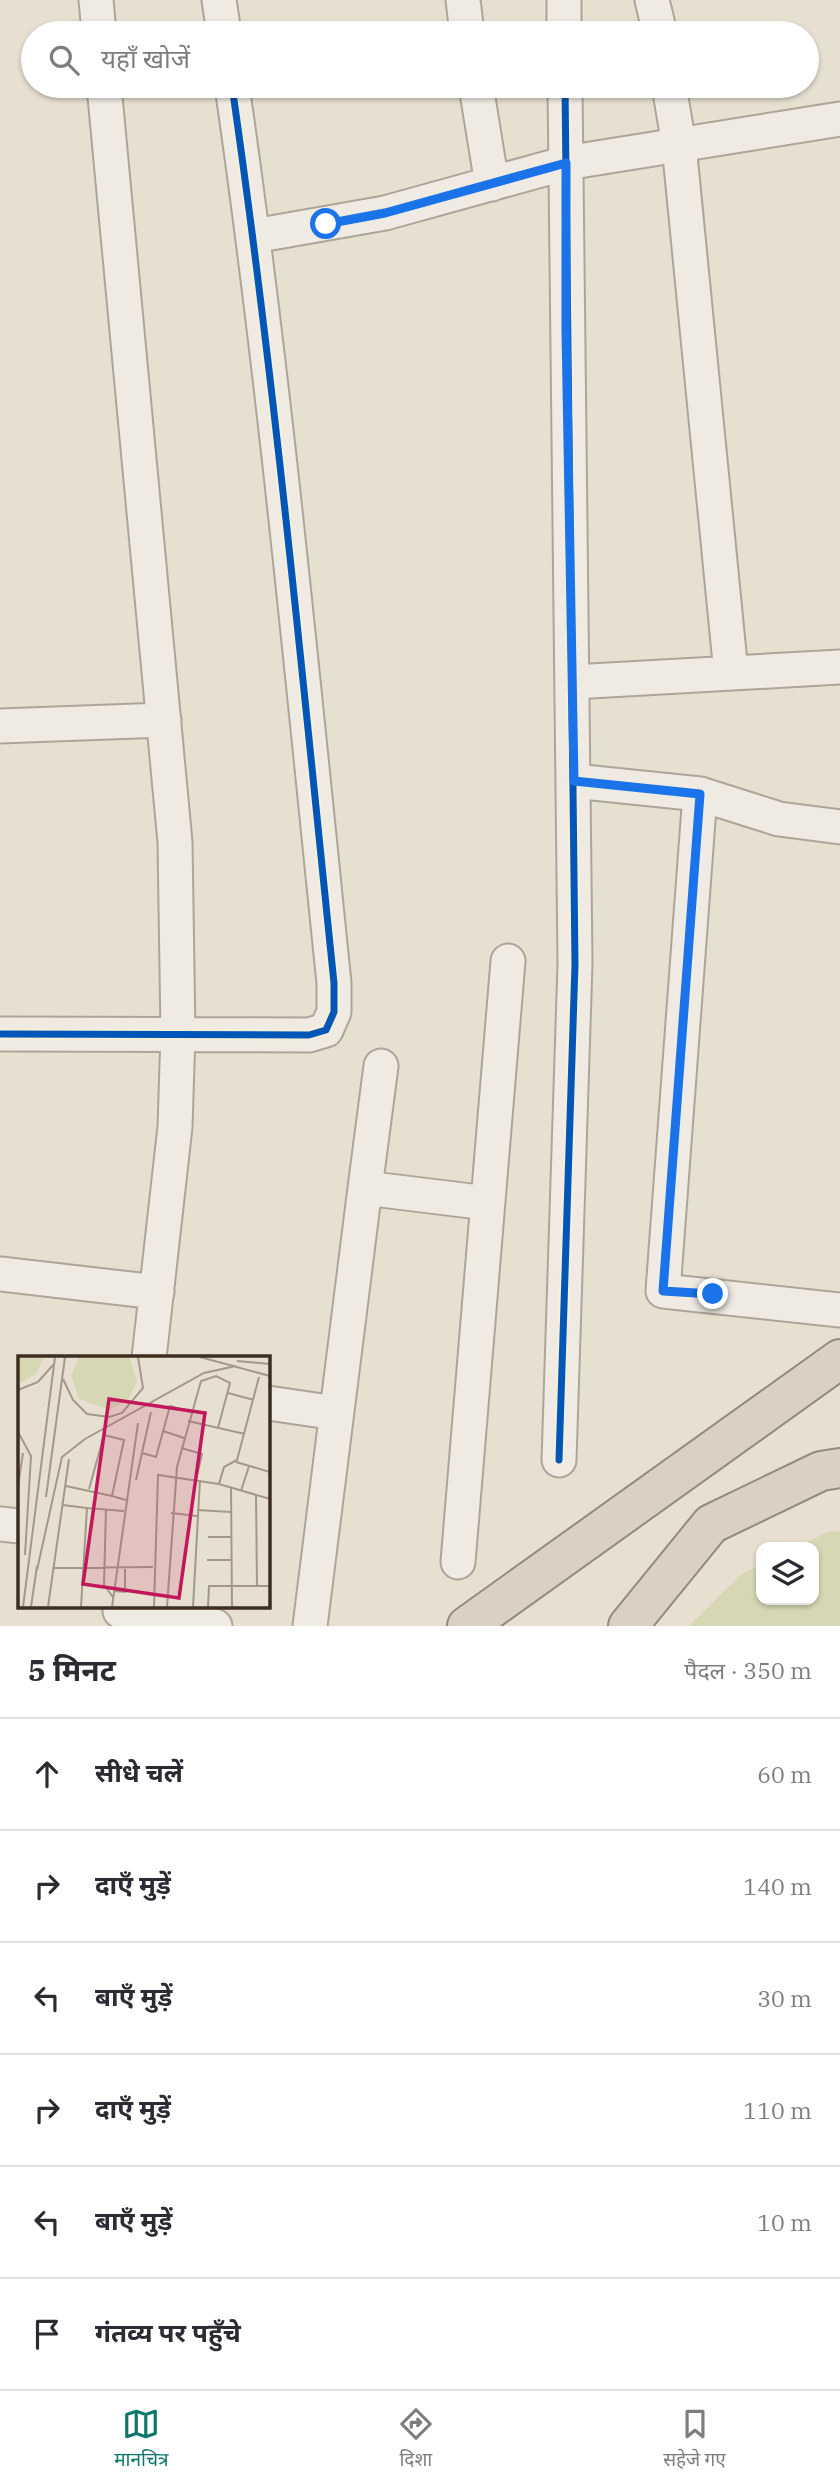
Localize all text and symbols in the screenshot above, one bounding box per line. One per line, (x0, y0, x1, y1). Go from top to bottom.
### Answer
search box (21, 21, 819, 98)
icon: search (45, 41, 83, 79)
text: यहाँ खोजें (101, 41, 190, 75)
route start (310, 208, 341, 239)
route end (697, 1278, 728, 1309)
inset map (18, 1356, 270, 1608)
map controls (756, 1542, 819, 1605)
button: layers (756, 1542, 819, 1605)
text: 5 मिनट (28, 1650, 116, 1689)
text: पैदल · 350 m (684, 1655, 812, 1685)
icon: ahead (28, 1755, 66, 1793)
text: सीधे चलें (95, 1755, 183, 1789)
text: 60 m (757, 1759, 812, 1789)
icon: right (28, 1867, 66, 1905)
text: दाएँ मुड़ें (95, 1867, 171, 1901)
text: 140 m (743, 1871, 812, 1901)
icon: left (28, 1979, 66, 2017)
text: बाएँ मुड़ें (95, 1979, 172, 2013)
text: 30 m (757, 1983, 812, 2013)
icon: right (28, 2091, 66, 2129)
text: दाएँ मुड़ें (95, 2091, 171, 2125)
text: 110 m (743, 2095, 812, 2125)
icon: left (28, 2203, 66, 2241)
text: बाएँ मुड़ें (95, 2203, 172, 2237)
text: 10 m (757, 2207, 812, 2237)
icon: arrive (28, 2315, 66, 2353)
text: गंतव्य पर पहुँचे (95, 2315, 241, 2349)
tab: मानचित्र (114, 2405, 168, 2474)
tab: दिशा (397, 2405, 435, 2474)
tab: सहेजे गए (663, 2405, 726, 2474)

